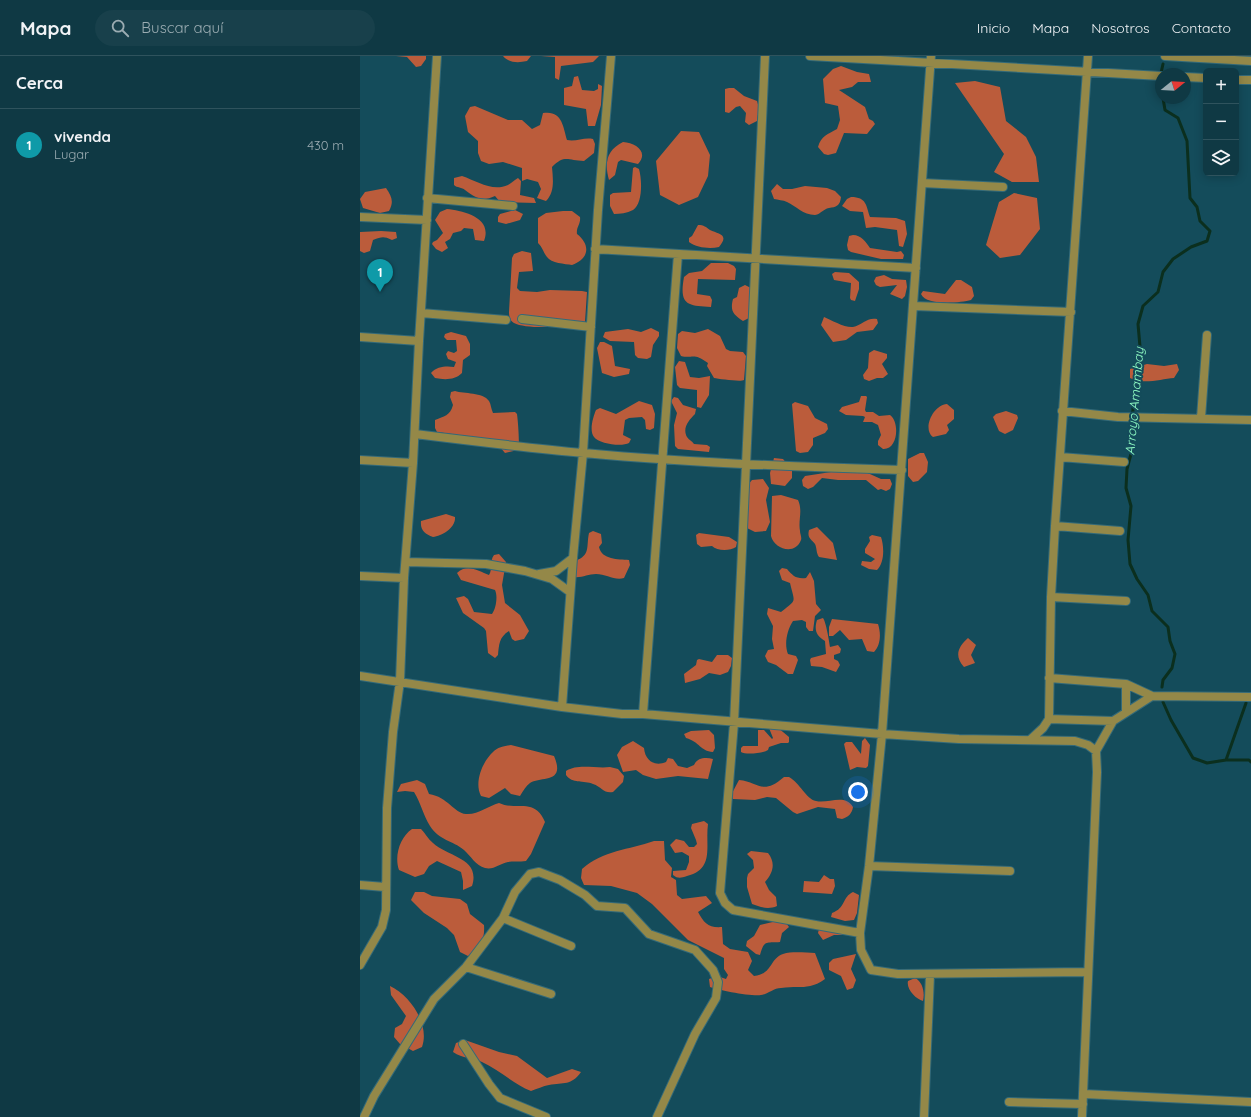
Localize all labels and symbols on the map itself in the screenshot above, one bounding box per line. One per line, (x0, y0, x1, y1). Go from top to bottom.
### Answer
north arrow (1155, 68, 1191, 104)
pin: 1 (367, 259, 393, 292)
water label: Arroyo Amambay (1121, 346, 1147, 455)
your location (848, 782, 868, 802)

